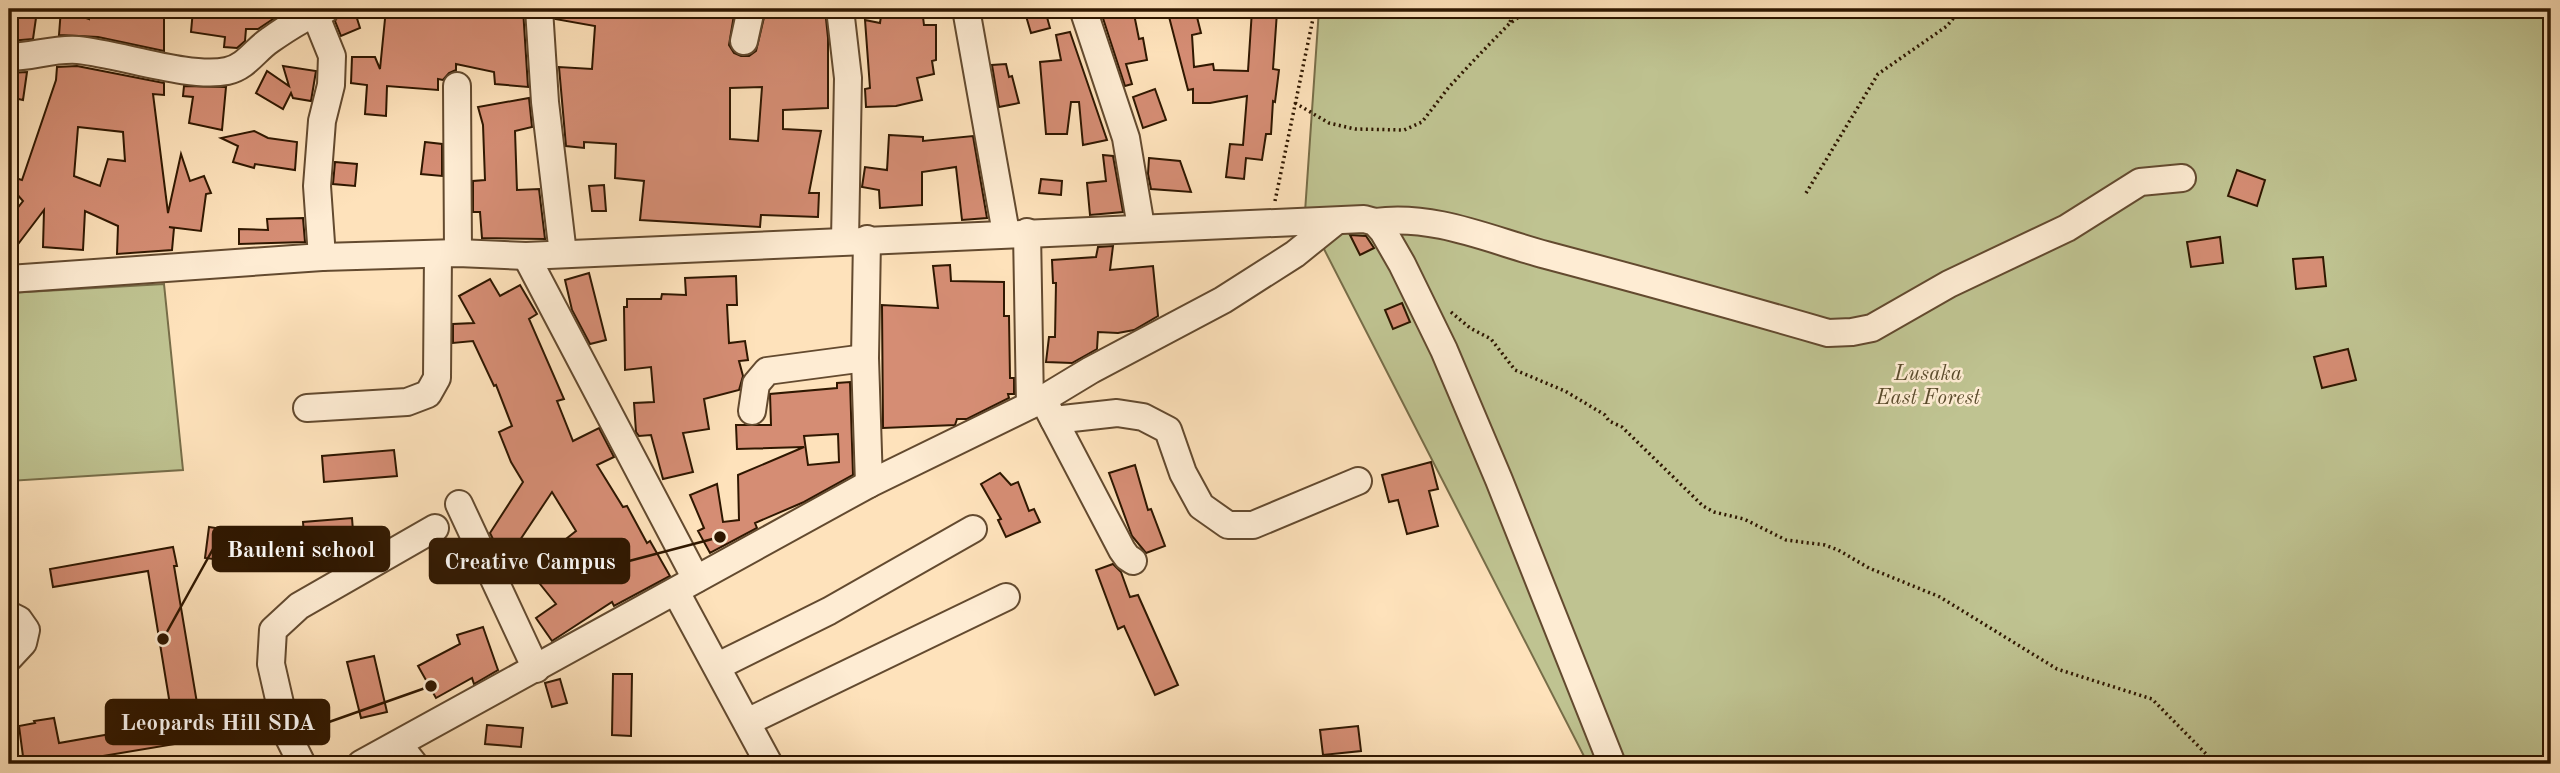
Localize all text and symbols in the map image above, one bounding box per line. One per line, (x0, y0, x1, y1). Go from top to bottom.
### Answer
park label: Lusaka East Forest (1875, 364, 1981, 409)
callout: Bauleni school (213, 527, 389, 571)
text: Bauleni school (227, 539, 375, 562)
callout: Creative Campus (430, 539, 629, 583)
text: Creative Campus (444, 551, 616, 574)
callout: Leopards Hill SDA (106, 700, 329, 744)
text: Leopards Hill SDA (120, 712, 316, 735)

